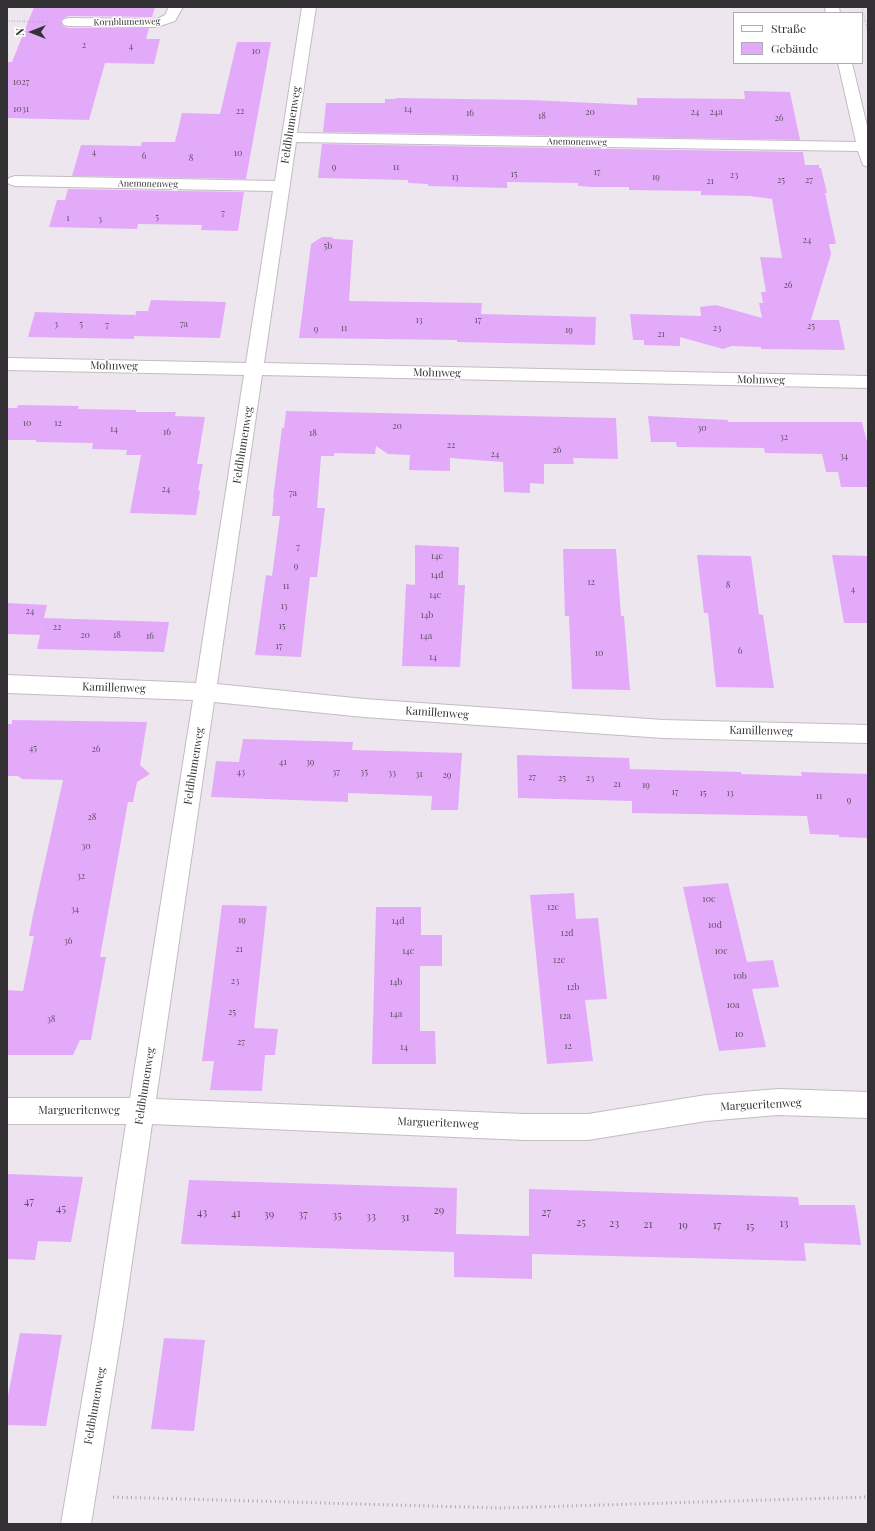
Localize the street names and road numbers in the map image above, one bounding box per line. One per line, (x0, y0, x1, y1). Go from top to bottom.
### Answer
street label: Kornblumenweg (93, 16, 161, 28)
street label: Feldblumenweg (278, 85, 304, 165)
street label: Anemonenweg (547, 136, 607, 148)
street label: Anemonenweg (118, 178, 178, 190)
street label: Mohnweg (90, 359, 138, 373)
street label: Mohnweg (413, 366, 461, 380)
street label: Mohnweg (737, 373, 785, 387)
street label: Feldblumenweg (230, 405, 256, 485)
street label: Kamillenweg (82, 680, 146, 696)
street label: Kamillenweg (405, 704, 469, 722)
street label: Kamillenweg (729, 724, 793, 738)
street label: Feldblumenweg (181, 726, 207, 806)
street label: Feldblumenweg (132, 1046, 158, 1126)
street label: Margueritenweg (720, 1096, 802, 1114)
street label: Margueritenweg (38, 1104, 120, 1118)
street label: Margueritenweg (397, 1115, 479, 1131)
street label: Feldblumenweg (82, 1366, 108, 1446)

